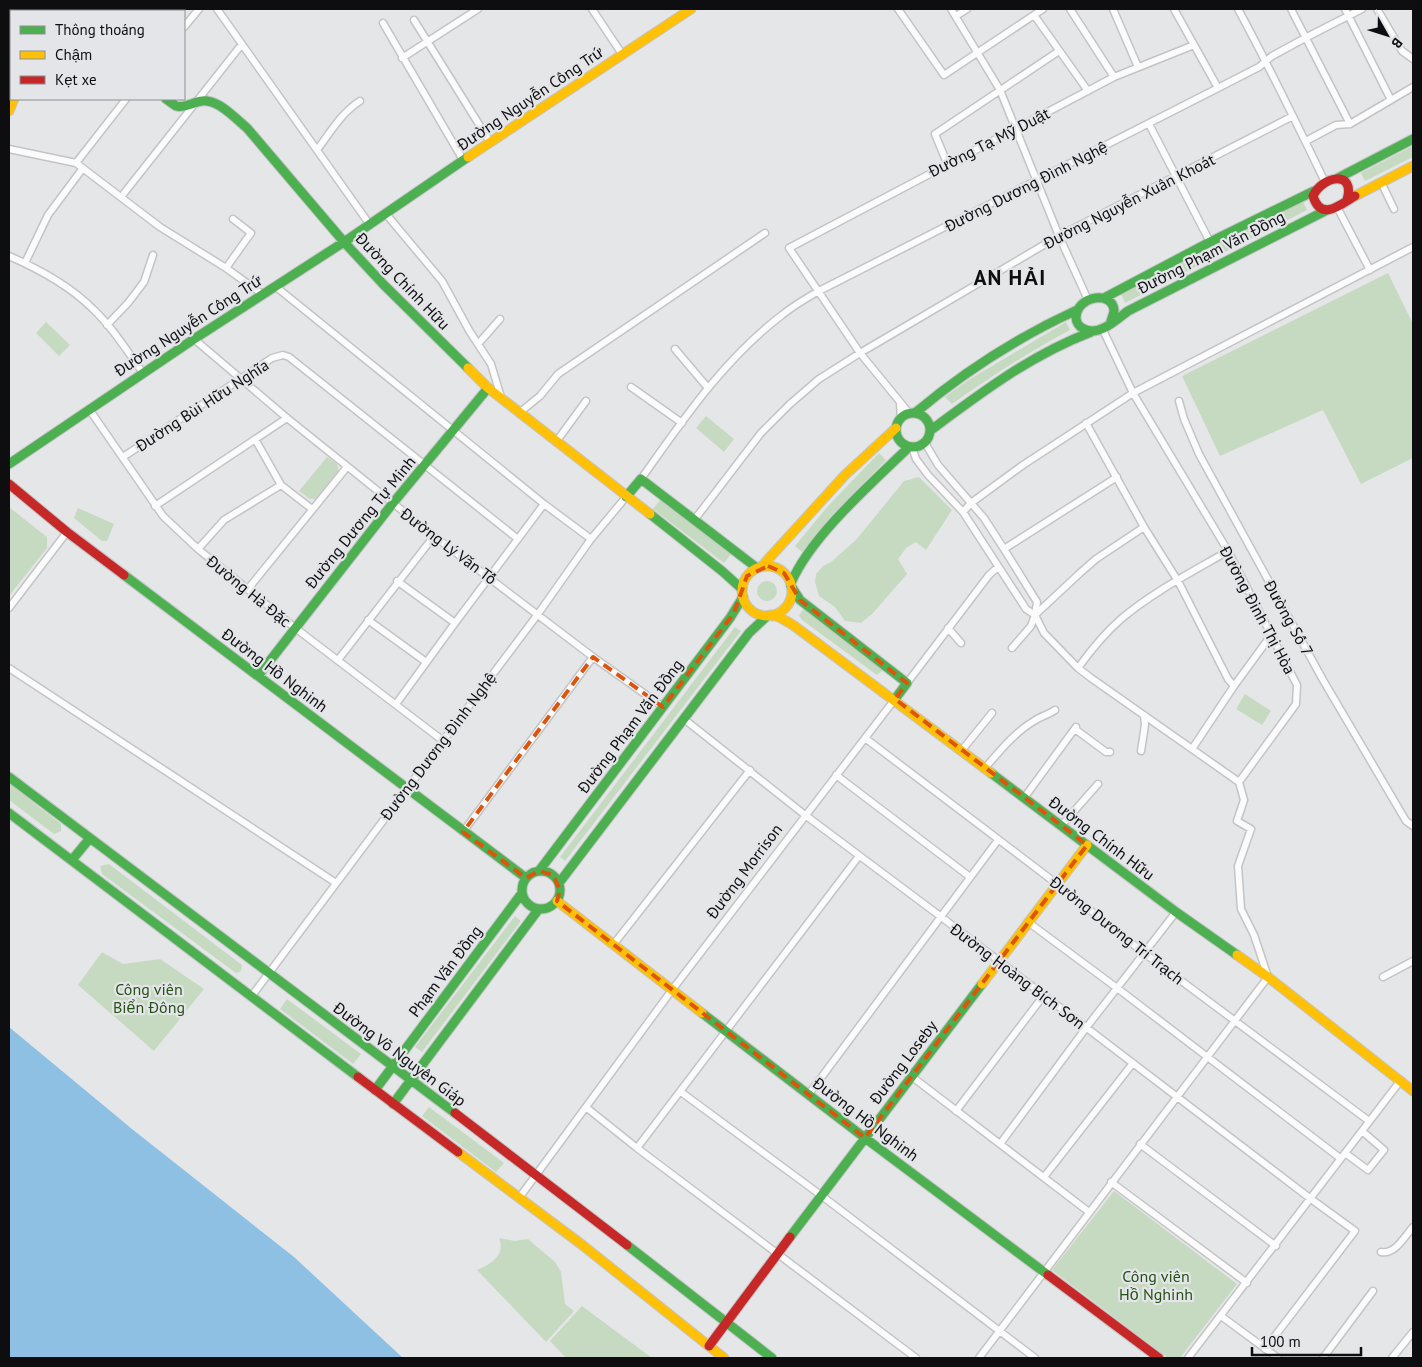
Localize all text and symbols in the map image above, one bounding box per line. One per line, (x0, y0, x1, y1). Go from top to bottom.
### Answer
legend (10, 10, 185, 100)
north arrow (1362, 10, 1412, 60)
text: Thông thoáng (55, 20, 145, 39)
text: B (1388, 34, 1407, 52)
street label: Đường Nguyễn Công Trứ (452, 41, 607, 155)
text: Chậm (55, 45, 92, 64)
text: Kẹt xe (55, 70, 97, 89)
street label: Đường Tạ Mỹ Duật (924, 103, 1053, 182)
street label: Đường Dương Đình Nghệ (940, 136, 1111, 236)
street label: Đường Nguyễn Xuân Khoát (1039, 149, 1219, 253)
street label: Đường Phạm Văn Đồng (1133, 206, 1288, 298)
street label: Đường Chính Hữu (351, 228, 454, 334)
district label: AN HẢI (974, 264, 1046, 291)
street label: Đường Nguyễn Công Trứ (109, 270, 266, 381)
street label: Đường Bùi Hữu Nghĩa (131, 354, 272, 456)
street label: Đường Dương Tự Minh (300, 452, 420, 593)
street label: Đường Lý Văn Tố (396, 503, 501, 589)
street label: Đường Đinh Thị Hòa (1215, 542, 1300, 677)
street label: Đường Hà Đặc (202, 550, 295, 631)
street label: Đường Số 7 (1260, 576, 1318, 659)
street label: Đường Hồ Nghinh (217, 623, 332, 716)
street label: Đường Phạm Văn Đồng (572, 655, 687, 798)
street label: Đường Dương Đình Nghệ (375, 668, 500, 825)
street label: Đường Chính Hữu (1044, 791, 1159, 884)
street label: Đường Morrison (701, 820, 786, 923)
street label: Đường Dương Trí Trạch (1045, 871, 1188, 988)
street label: Đường Hoàng Bích Sơn (946, 918, 1089, 1033)
street label: Phạm Văn Đồng (404, 921, 486, 1021)
park label: Công viên Biển Đông (113, 979, 185, 1017)
street label: Đường Võ Nguyên Giáp (329, 997, 470, 1110)
street label: Đường Loseby (864, 1016, 941, 1109)
street label: Đường Hồ Nghinh (808, 1072, 923, 1165)
park label: Công viên Hồ Nghinh (1119, 1266, 1193, 1304)
scale bar (1252, 1324, 1361, 1356)
text: 100 m (1260, 1332, 1301, 1351)

